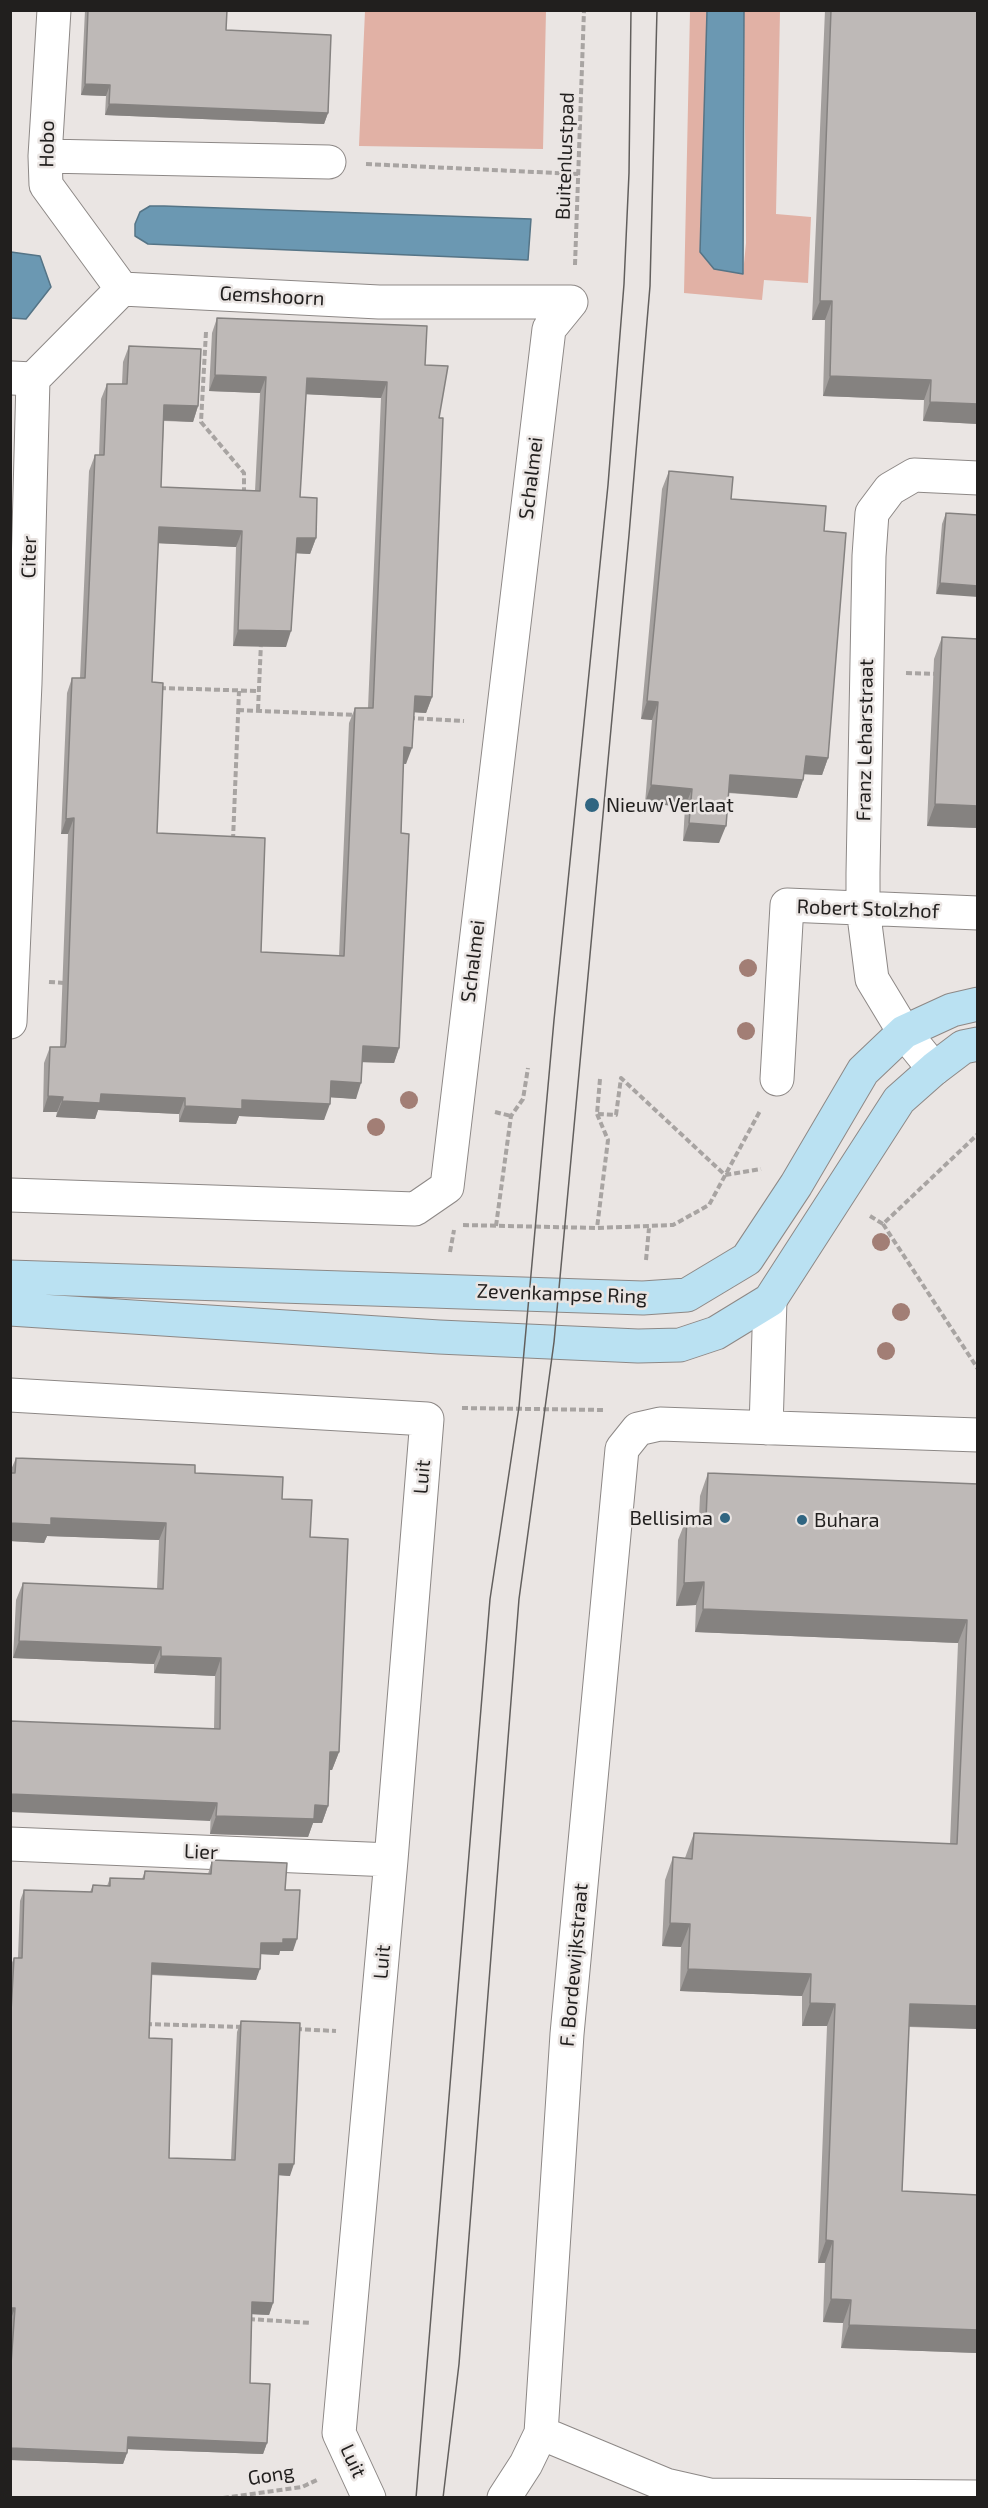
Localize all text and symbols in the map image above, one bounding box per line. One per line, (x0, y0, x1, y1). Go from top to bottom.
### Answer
street label: Buitenlustpad (551, 92, 579, 220)
street label: Hobo (35, 120, 59, 168)
street label: Gemshoorn (219, 281, 325, 311)
street label: Schalmei (514, 435, 548, 521)
street label: Citer (17, 535, 41, 579)
street label: Franz Leharstraat (852, 658, 878, 822)
place label: Nieuw Verlaat (606, 793, 734, 817)
marker: Nieuw Verlaat (583, 796, 601, 814)
street label: Robert Stolzhof (796, 895, 940, 923)
street label: Schalmei (456, 918, 490, 1004)
street label: Zevenkampse Ring (476, 1279, 648, 1309)
street label: Luit (409, 1459, 435, 1495)
place label: Bellisima (629, 1506, 713, 1530)
place label: Buhara (814, 1508, 879, 1532)
marker: Bellisima (718, 1511, 732, 1525)
marker: Buhara (795, 1513, 809, 1527)
street label: Lier (184, 1839, 218, 1865)
street label: F. Bordewijkstraat (555, 1882, 593, 2048)
street label: Luit (369, 1944, 395, 1980)
street label: Luit (335, 2440, 371, 2482)
street label: Gong (246, 2459, 296, 2491)

